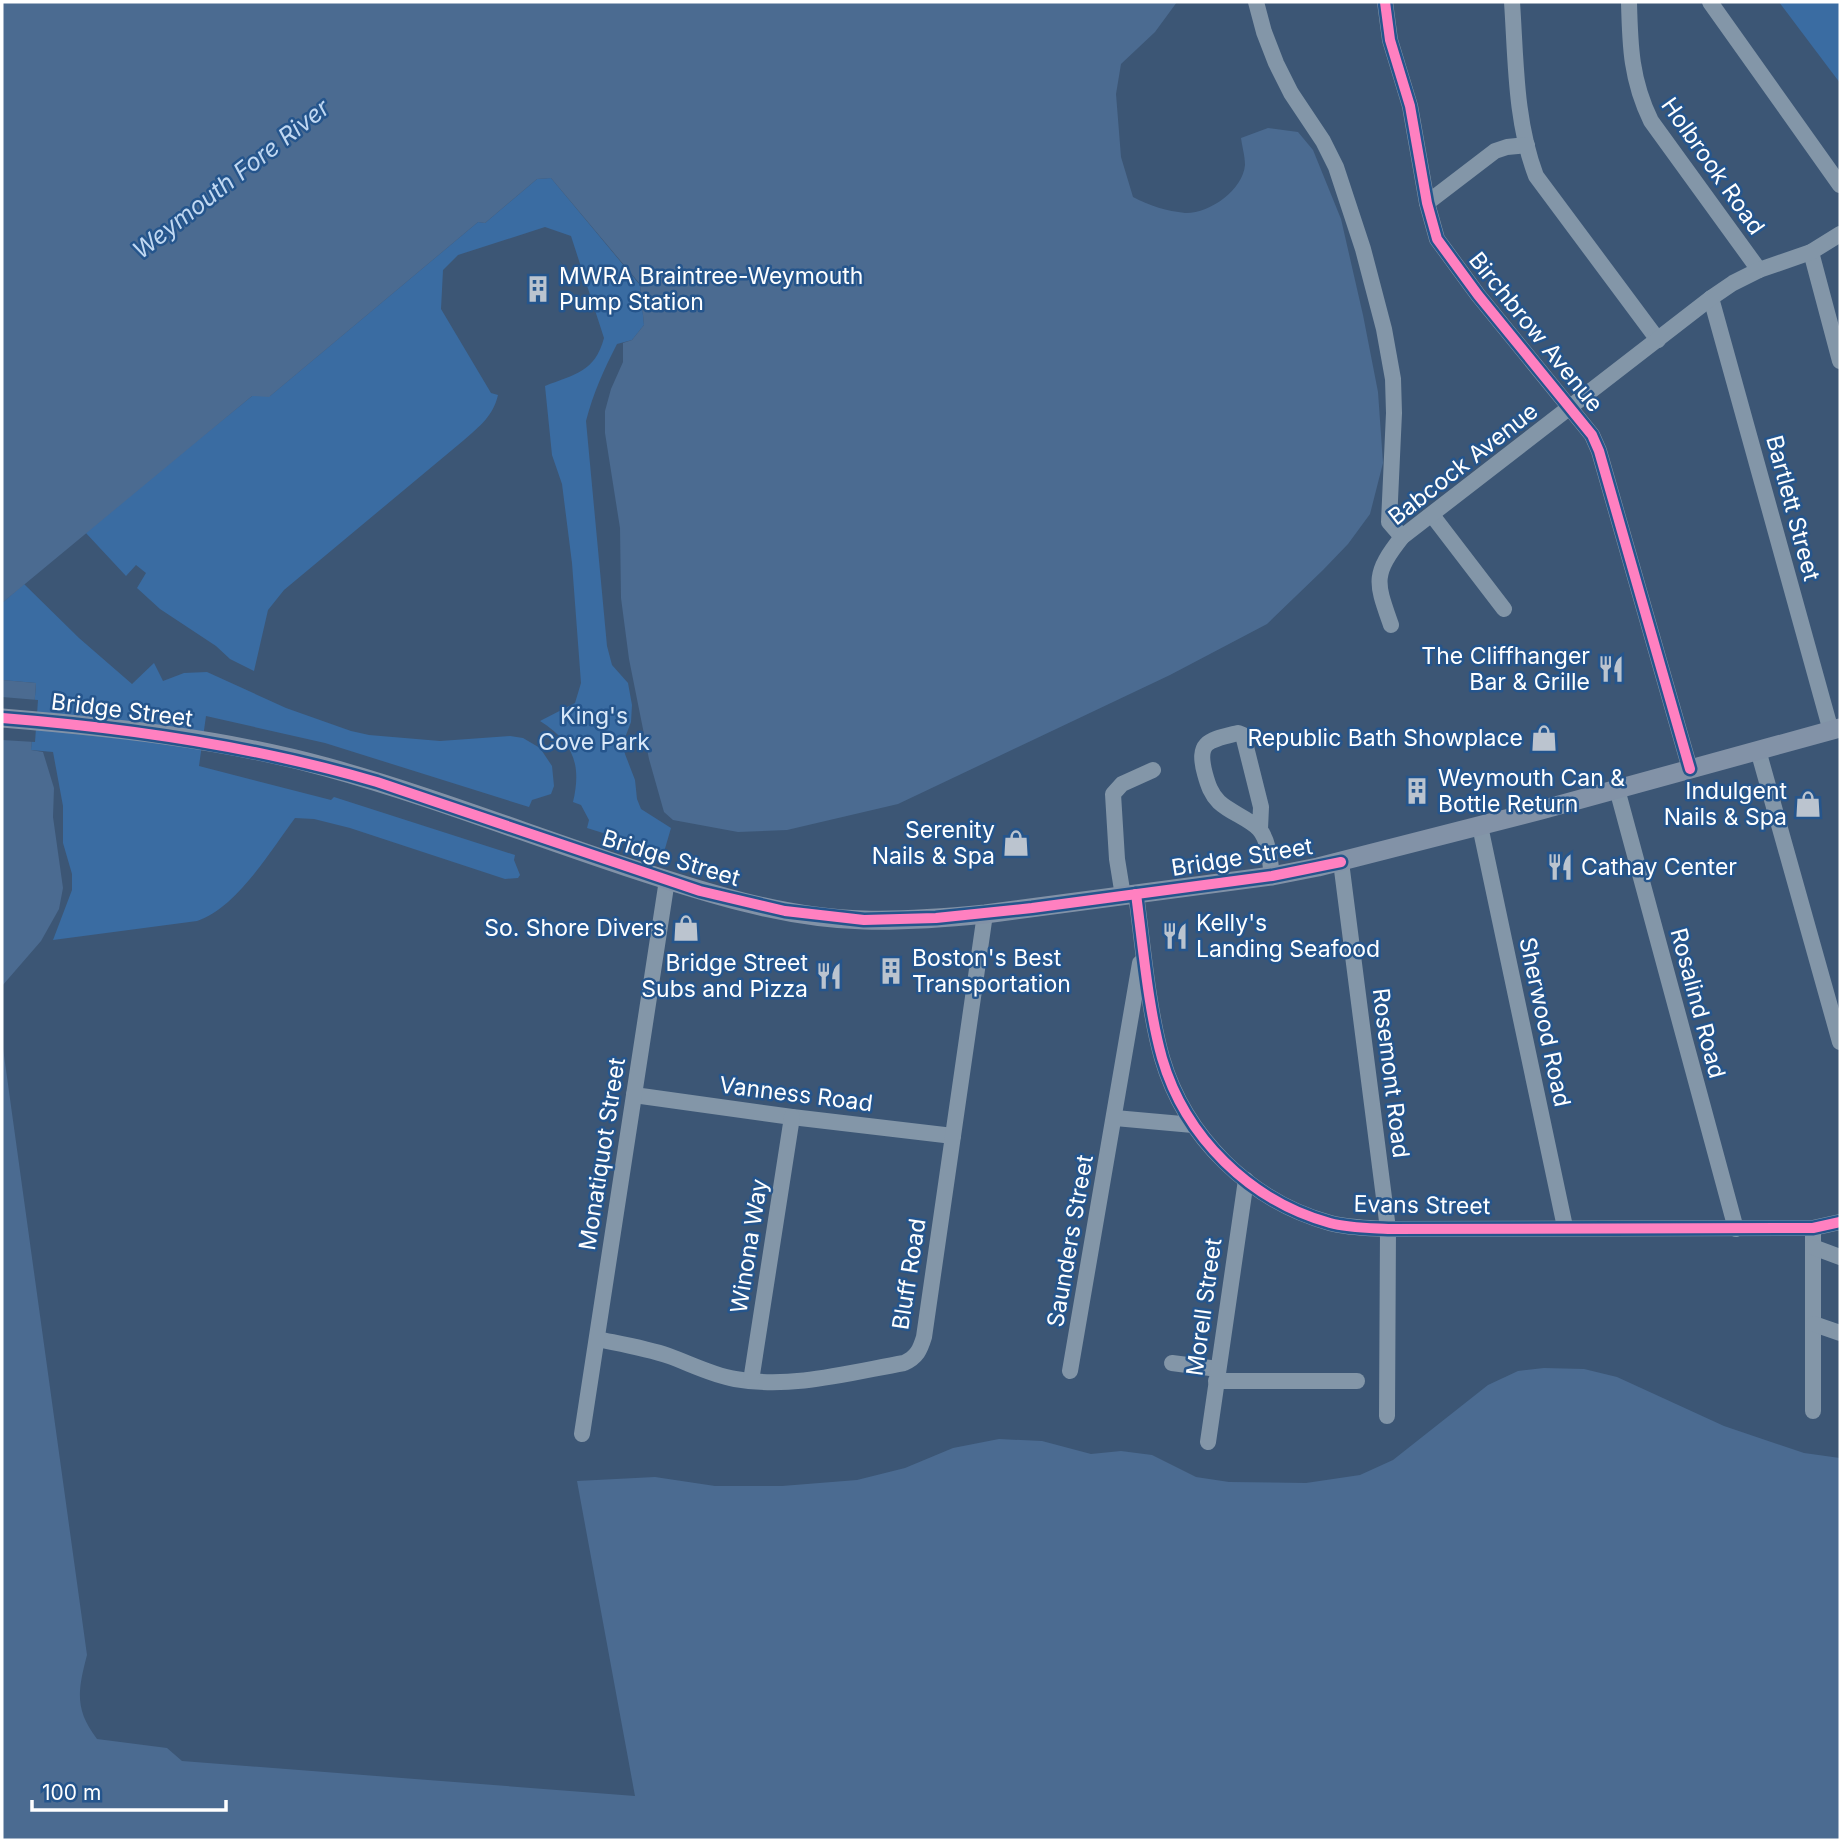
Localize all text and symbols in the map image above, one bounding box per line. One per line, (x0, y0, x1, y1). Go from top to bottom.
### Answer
street label: Holbrook Road (1655, 92, 1771, 240)
water label: Weymouth Fore River (127, 93, 336, 265)
street label: Birchbrow Avenue (1463, 246, 1609, 418)
place label: MWRA Braintree-Weymouth Pump Station (559, 262, 863, 316)
building icon: MWRA Braintree-Weymouth Pump Station (523, 274, 553, 304)
street label: Babcock Avenue (1383, 397, 1543, 531)
street label: Bartlett Street (1760, 432, 1826, 584)
place label: The Cliffhanger Bar & Grille (1421, 642, 1590, 696)
restaurant icon: The Cliffhanger Bar & Grille (1596, 654, 1626, 684)
street label: Bridge Street (50, 687, 195, 733)
park label: King's Cove Park (538, 702, 650, 756)
shop icon: Republic Bath Showplace (1529, 723, 1559, 753)
place label: Republic Bath Showplace (1247, 724, 1523, 752)
place label: Weymouth Can & Bottle Return (1438, 764, 1625, 818)
building icon: Weymouth Can & Bottle Return (1402, 776, 1432, 806)
place label: Indulgent Nails & Spa (1664, 777, 1787, 831)
shop icon: Indulgent Nails & Spa (1793, 789, 1823, 819)
place label: Serenity Nails & Spa (872, 816, 995, 870)
street label: Bridge Street (599, 824, 744, 892)
shop icon: Serenity Nails & Spa (1001, 828, 1031, 858)
street label: Bridge Street (1169, 832, 1315, 882)
restaurant icon: Cathay Center (1545, 852, 1575, 882)
place label: Cathay Center (1581, 853, 1737, 881)
place label: Kelly's Landing Seafood (1196, 909, 1380, 963)
shop icon: So. Shore Divers (671, 913, 701, 943)
place label: So. Shore Divers (484, 914, 665, 942)
restaurant icon: Kelly's Landing Seafood (1160, 921, 1190, 951)
street label: Rosalind Road (1665, 925, 1731, 1081)
street label: Sherwood Road (1513, 935, 1577, 1109)
place label: Boston's Best Transportation (912, 944, 1071, 998)
place label: Bridge Street Subs and Pizza (641, 949, 808, 1003)
building icon: Boston's Best Transportation (876, 956, 906, 986)
restaurant icon: Bridge Street Subs and Pizza (814, 961, 844, 991)
street label: Rosemont Road (1367, 987, 1415, 1159)
street label: Monatiquot Street (573, 1055, 631, 1252)
street label: Vanness Road (718, 1071, 874, 1117)
street label: Saunders Street (1041, 1152, 1099, 1329)
street label: Winona Way (725, 1177, 773, 1315)
street label: Evans Street (1353, 1190, 1491, 1220)
street label: Bluff Road (886, 1216, 932, 1332)
street label: Morell Street (1180, 1236, 1228, 1378)
scale bar (32, 1769, 226, 1813)
text: 100 m (42, 1780, 101, 1805)

